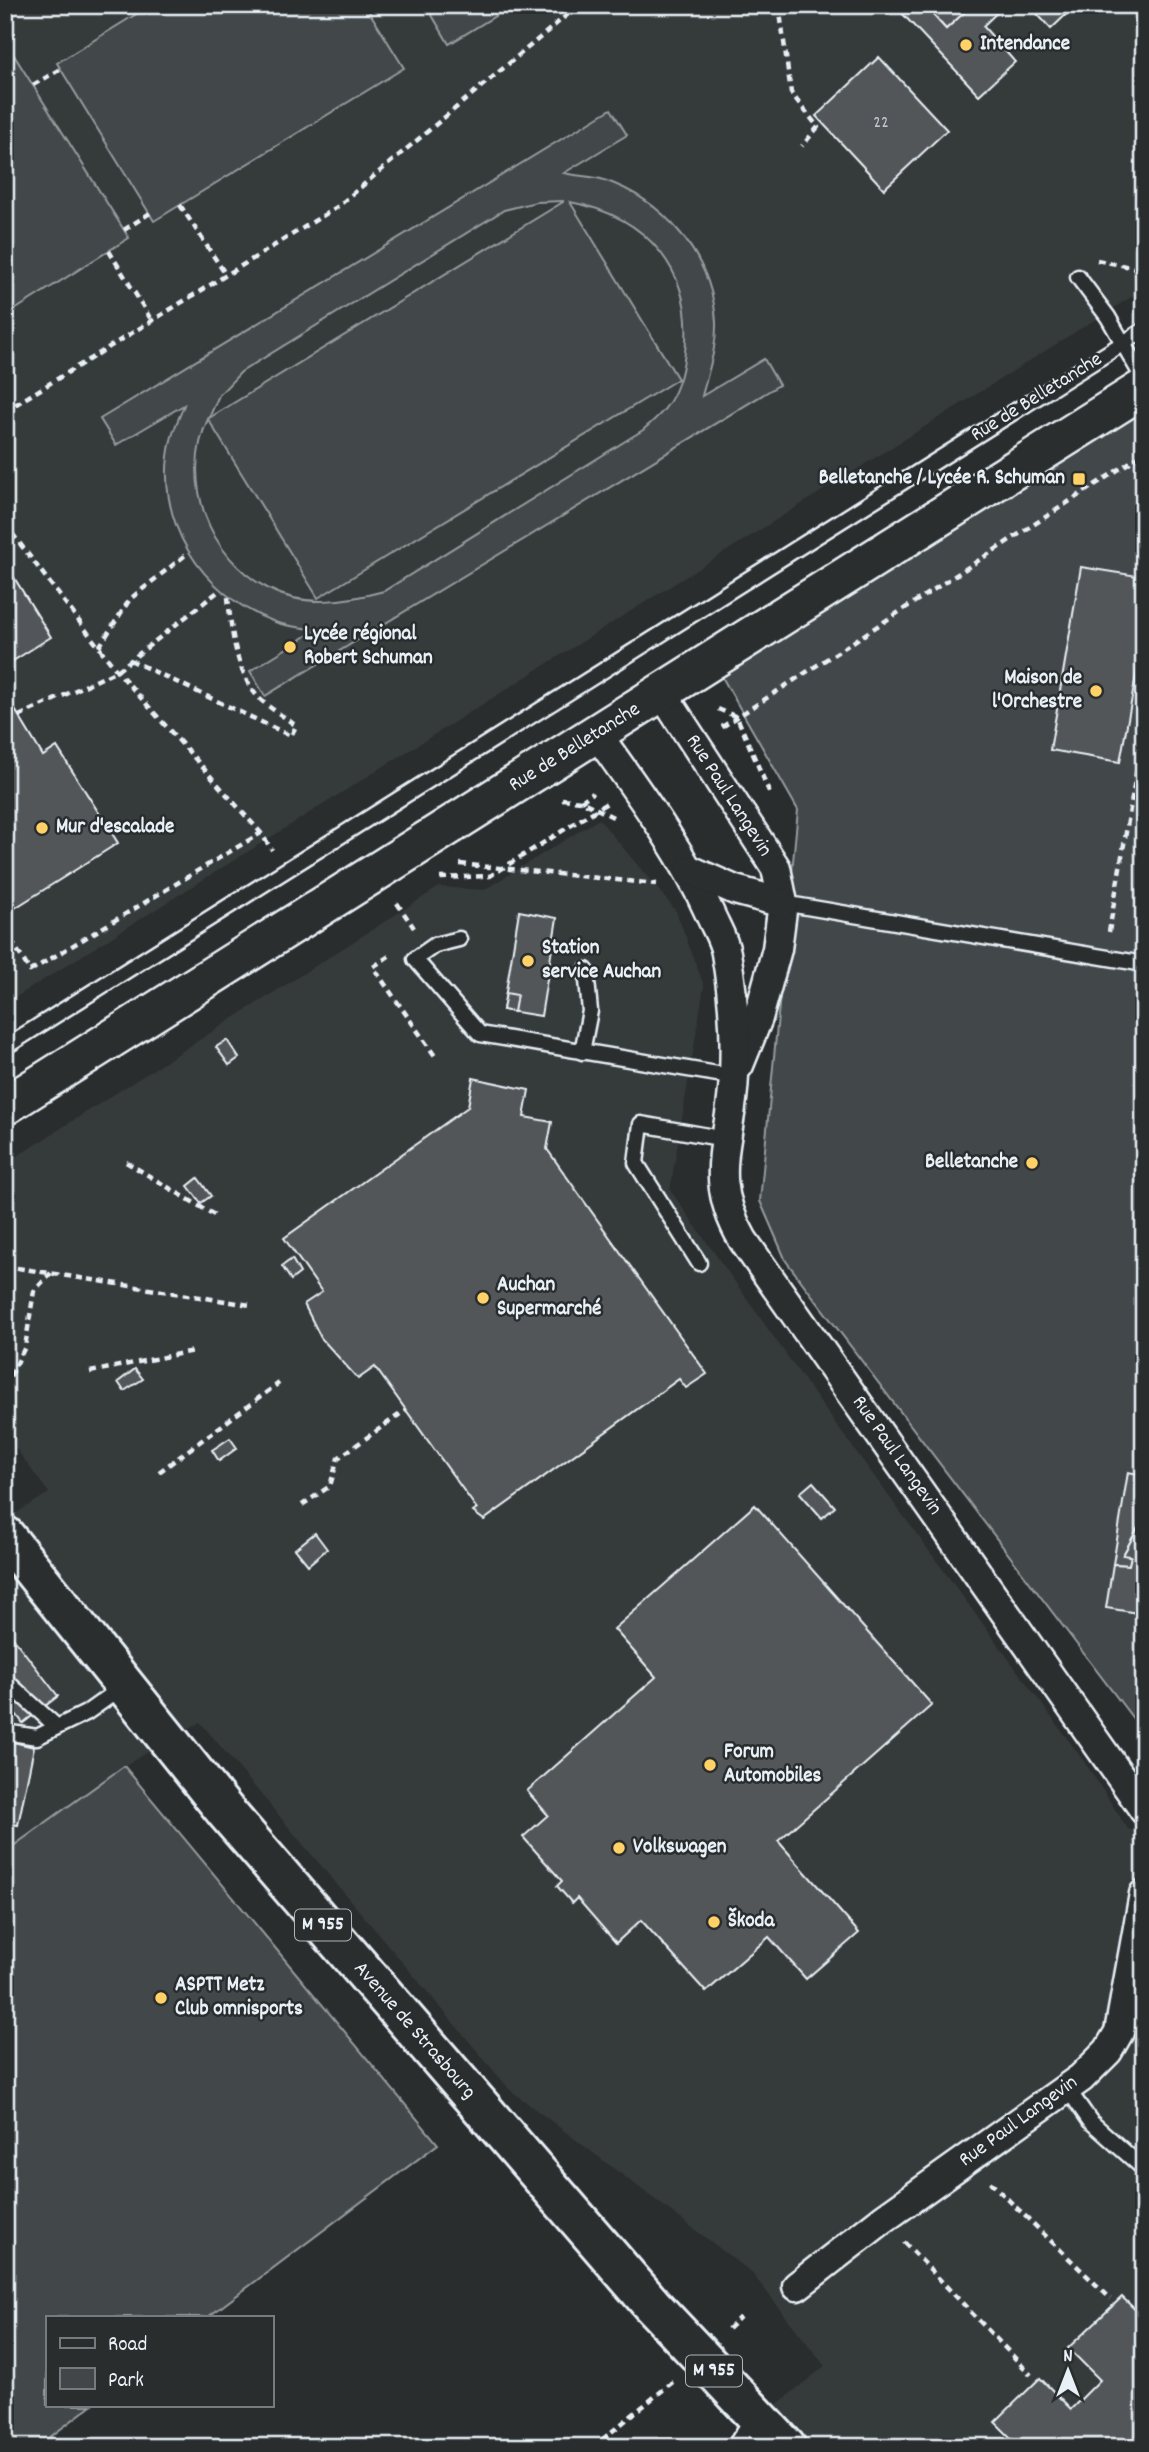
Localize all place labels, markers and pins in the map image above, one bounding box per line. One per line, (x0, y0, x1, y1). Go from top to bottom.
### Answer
place label: Intendance (980, 30, 1070, 60)
marker: Intendance (958, 37, 974, 53)
place label: Belletanche / Lycée R. Schuman (819, 464, 1065, 494)
marker: Belletanche / Lycée R. Schuman (1071, 471, 1087, 487)
place label: Lycée régional Robert Schuman (304, 620, 433, 674)
marker: Lycée régional Robert Schuman (282, 639, 298, 655)
place label: Maison de l'Orchestre (992, 664, 1082, 718)
marker: Maison de l'Orchestre (1088, 683, 1104, 699)
place label: Mur d'escalade (56, 813, 174, 843)
marker: Mur d'escalade (34, 820, 50, 836)
place label: Station service Auchan (542, 934, 661, 988)
marker: Station service Auchan (520, 953, 536, 969)
place label: Belletanche (925, 1148, 1018, 1178)
marker: Belletanche (1024, 1155, 1040, 1171)
place label: Auchan Supermarché (497, 1271, 601, 1325)
marker: Auchan Supermarché (475, 1290, 491, 1306)
place label: Forum Automobiles (724, 1738, 822, 1792)
marker: Forum Automobiles (702, 1757, 718, 1773)
place label: Volkswagen (633, 1833, 727, 1863)
marker: Volkswagen (611, 1840, 627, 1856)
place label: Škoda (728, 1907, 775, 1937)
marker: Škoda (706, 1914, 722, 1930)
place label: ASPTT Metz Club omnisports (175, 1971, 303, 2025)
marker: ASPTT Metz Club omnisports (153, 1990, 169, 2006)

